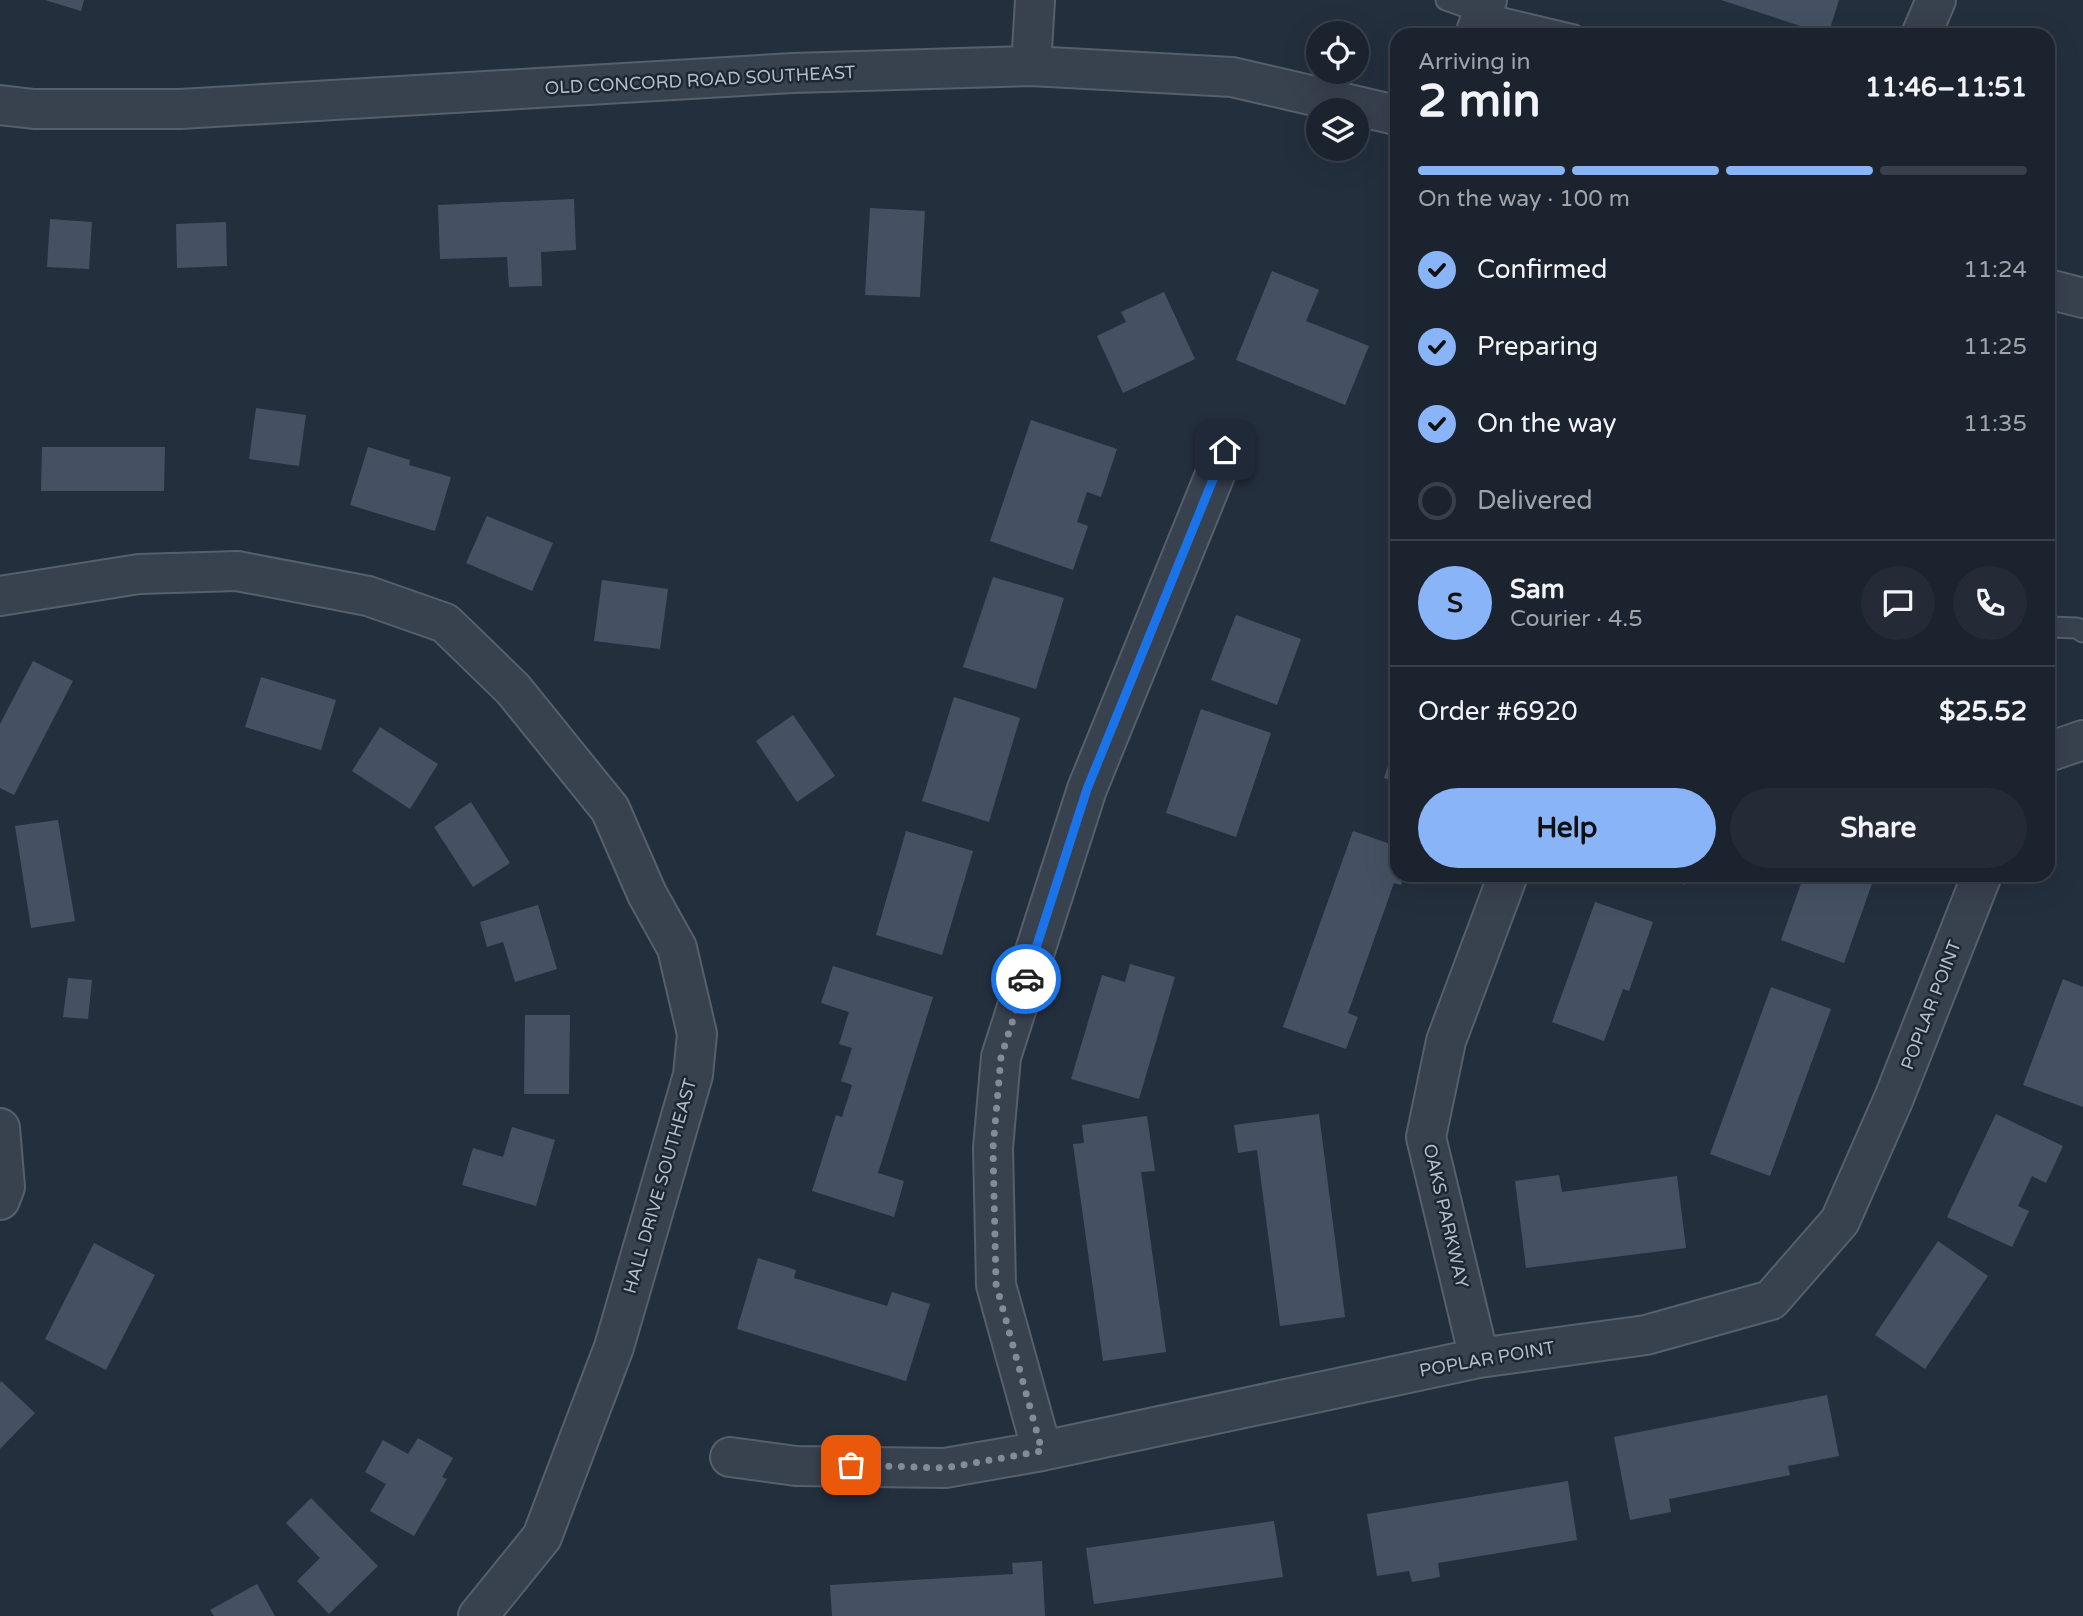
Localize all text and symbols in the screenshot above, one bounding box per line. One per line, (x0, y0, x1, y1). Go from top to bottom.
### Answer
map controls (1306, 21, 1369, 161)
button: locate (1306, 21, 1369, 84)
text: Arriving in (1418, 48, 1531, 76)
street label: OLD CONCORD ROAD SOUTHEAST (544, 61, 856, 99)
text: 11:46–11:51 (1865, 72, 2027, 103)
text: 2 min (1418, 74, 1541, 129)
button: layers (1306, 98, 1369, 161)
text: On the way · 100 m (1418, 185, 1630, 213)
icon: check (1418, 251, 1456, 289)
text: Confirmed (1477, 254, 1607, 285)
text: 11:24 (1963, 256, 2027, 284)
icon: check (1418, 328, 1456, 366)
text: Preparing (1477, 331, 1598, 362)
text: 11:25 (1963, 333, 2027, 361)
icon: check (1418, 405, 1456, 443)
text: On the way (1477, 408, 1617, 439)
text: 11:35 (1963, 410, 2027, 438)
pin (1195, 420, 1255, 480)
icon: home (1206, 431, 1244, 469)
text: Delivered (1477, 485, 1593, 516)
button: chat (1861, 566, 1935, 640)
button: phone (1953, 566, 2027, 640)
text: Sam (1510, 574, 1565, 605)
text: S (1447, 588, 1463, 619)
text: Courier · 4.5 (1510, 605, 1643, 633)
text: Order #6920 (1418, 696, 1578, 727)
text: $25.52 (1939, 696, 2027, 727)
button: Help (1418, 788, 1716, 868)
button: Share (1730, 788, 2027, 868)
street label: POPLAR POINT (1896, 937, 1966, 1073)
courier (991, 944, 1061, 1014)
icon: car (1007, 960, 1045, 998)
street label: HALL DRIVE SOUTHEAST (619, 1076, 701, 1296)
street label: OAKS PARKWAY (1419, 1142, 1473, 1291)
street label: POPLAR POINT (1418, 1336, 1556, 1382)
pin (821, 1435, 881, 1495)
icon: bag (832, 1446, 870, 1484)

